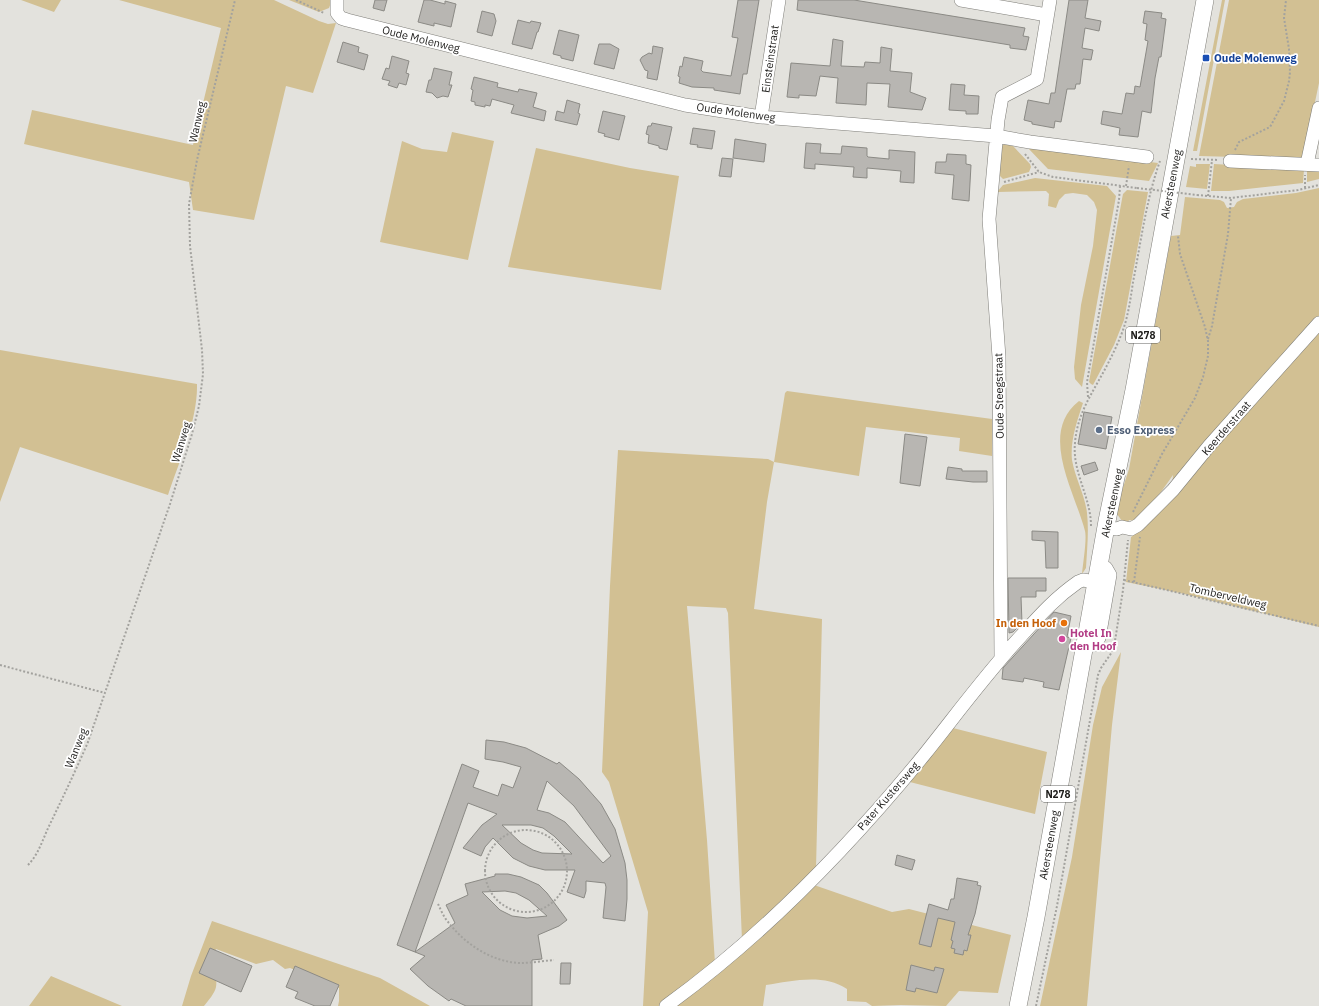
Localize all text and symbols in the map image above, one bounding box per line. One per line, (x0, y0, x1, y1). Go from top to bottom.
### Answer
street label: Oude Molenweg (381, 23, 461, 55)
street label: Einsteinstraat (758, 24, 782, 94)
place label: Oude Molenweg (1214, 51, 1297, 65)
marker: Oude Molenweg (1201, 53, 1211, 63)
street label: Wanweg (185, 100, 209, 144)
street label: Oude Molenweg (696, 100, 777, 124)
street label: Akersteenweg (1157, 148, 1185, 220)
road number: N278 (1126, 327, 1160, 343)
street label: Oude Steegstraat (991, 353, 1007, 439)
street label: Keerderstraat (1198, 398, 1254, 458)
street label: Wanweg (168, 420, 194, 464)
place label: Esso Express (1107, 423, 1175, 437)
marker: Esso Express (1094, 425, 1104, 435)
street label: Akersteenweg (1098, 467, 1126, 539)
street label: Tomberveldweg (1188, 580, 1268, 612)
place label: In den Hoof (996, 616, 1056, 630)
marker: In den Hoof (1059, 618, 1069, 628)
place label: Hotel In den Hoof (1070, 626, 1116, 653)
marker: Hotel In den Hoof (1057, 634, 1067, 644)
street label: Wanweg (62, 726, 90, 770)
street label: Pater Kustersweg (854, 759, 922, 833)
road number: N278 (1041, 786, 1075, 802)
street label: Akersteenweg (1036, 809, 1062, 881)

